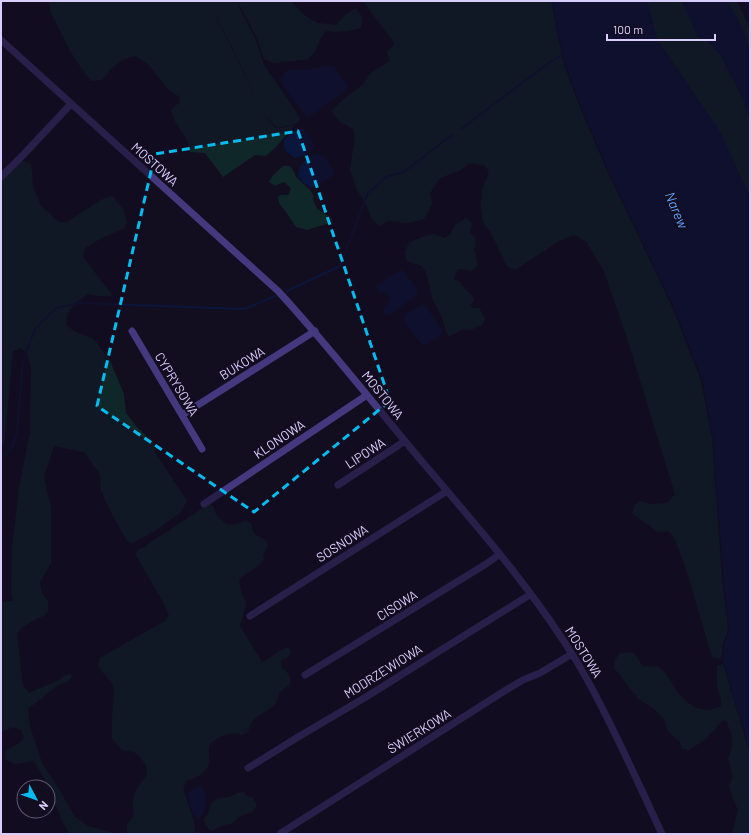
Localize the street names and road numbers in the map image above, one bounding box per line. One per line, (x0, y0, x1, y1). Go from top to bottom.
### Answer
street label: MOSTOWA (128, 139, 182, 189)
street label: BUKOWA (216, 343, 268, 383)
street label: CYPRYSOWA (152, 349, 202, 419)
street label: MOSTOWA (359, 368, 407, 422)
street label: KLONOWA (250, 416, 308, 462)
street label: LIPOWA (342, 434, 388, 472)
street label: SOSNOWA (313, 521, 371, 565)
street label: CISOWA (374, 586, 420, 624)
street label: MOSTOWA (562, 623, 606, 681)
street label: MODRZEWIOWA (341, 640, 425, 701)
street label: ŚWIERKOWA (384, 705, 454, 757)

